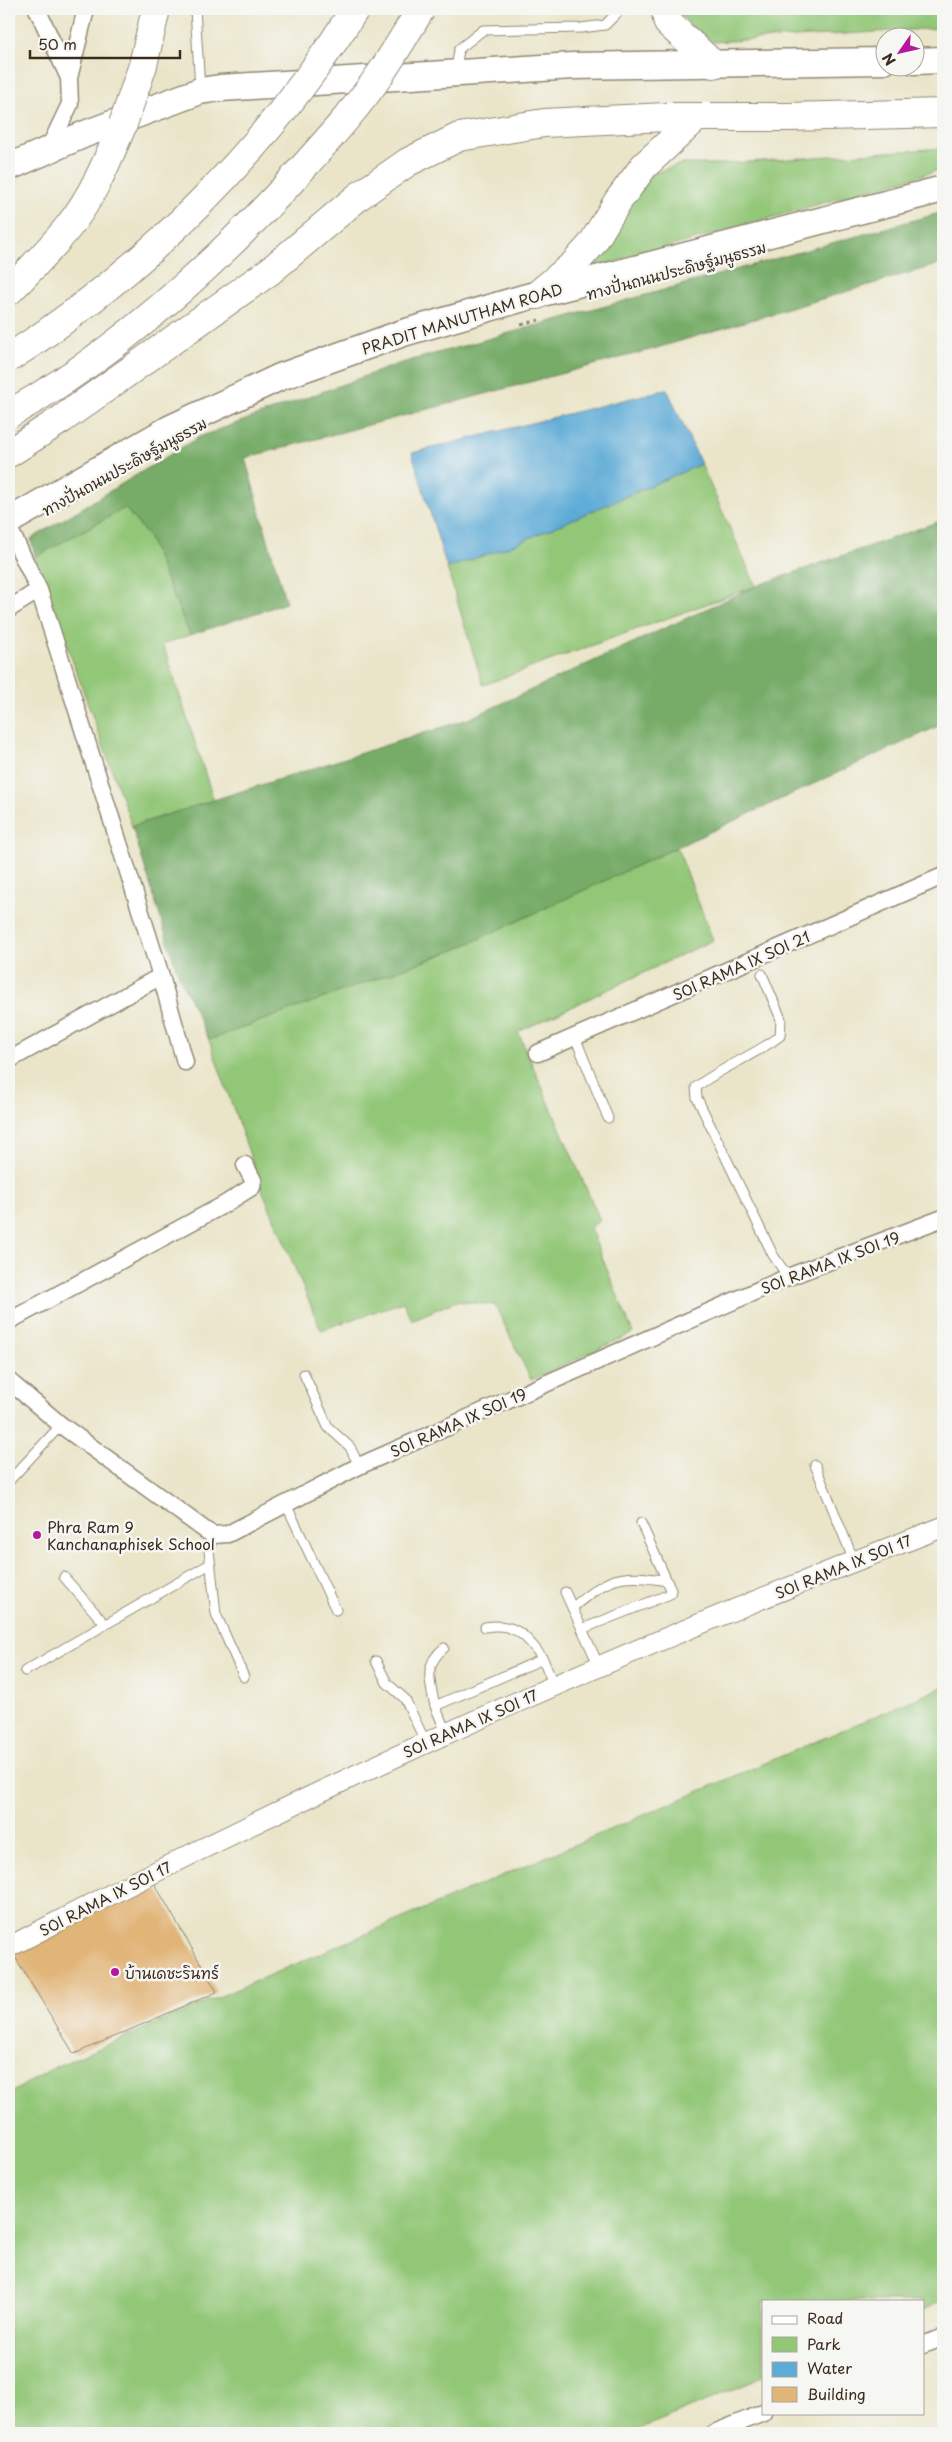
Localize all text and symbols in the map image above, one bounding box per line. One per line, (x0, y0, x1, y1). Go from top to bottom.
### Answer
scale bar (30, 28, 180, 60)
north arrow (874, 28, 924, 78)
text: 50 m (38, 32, 77, 55)
text: N (877, 49, 901, 70)
street label: ทางปั่นถนนประดิษฐ์มนูธรรม (583, 235, 769, 306)
street label: PRADIT MANUTHAM ROAD (359, 276, 565, 360)
street label: ทางปั่นถนนประดิษฐ์มนูธรรม (37, 411, 211, 522)
street label: SOI RAMA IX SOI 21 (669, 924, 813, 1006)
street label: SOI RAMA IX SOI 19 (757, 1225, 903, 1299)
street label: SOI RAMA IX SOI 19 (386, 1382, 530, 1462)
place label: Phra Ram 9 Kanchanaphisek School (47, 1515, 215, 1555)
street label: SOI RAMA IX SOI 17 (771, 1528, 915, 1604)
marker: Phra Ram 9 Kanchanaphisek School (31, 1529, 43, 1541)
street label: SOI RAMA IX SOI 17 (399, 1683, 541, 1763)
street label: SOI RAMA IX SOI 17 (35, 1855, 175, 1941)
place label: บ้านเดชะรินทร์ (125, 1961, 219, 1984)
marker: บ้านเดชะรินทร์ (109, 1966, 121, 1978)
legend (762, 2300, 924, 2414)
text: Road (807, 2306, 843, 2329)
text: Park (807, 2332, 841, 2355)
text: Water (807, 2356, 852, 2379)
text: Building (807, 2382, 866, 2405)

